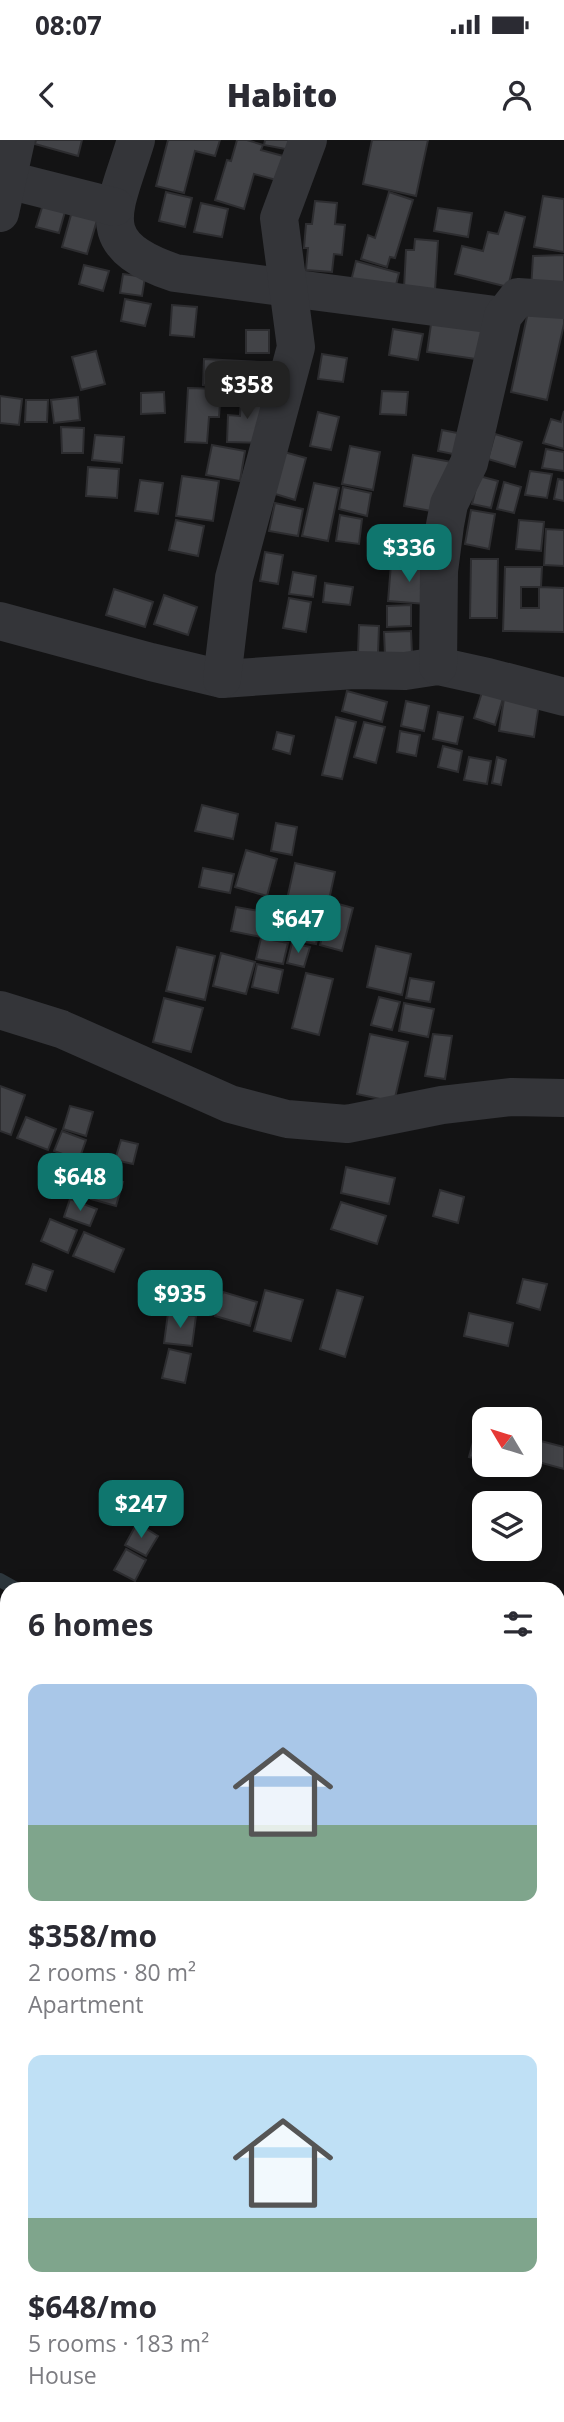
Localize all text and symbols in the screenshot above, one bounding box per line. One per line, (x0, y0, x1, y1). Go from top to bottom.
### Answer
text: 08:07 (35, 7, 102, 43)
text: Habito (227, 73, 337, 116)
icon: back (28, 76, 66, 114)
icon: person (498, 76, 536, 114)
pin: $358 (206, 362, 288, 421)
text: $358 (221, 368, 273, 400)
pin: $336 (368, 524, 450, 584)
text: $336 (383, 531, 435, 563)
pin: $647 (257, 896, 339, 955)
text: $647 (272, 902, 324, 934)
pin: $648 (39, 1154, 121, 1213)
text: $648 (54, 1160, 106, 1192)
pin: $935 (139, 1270, 221, 1330)
text: $935 (154, 1277, 206, 1309)
north arrow (472, 1407, 542, 1477)
map controls (472, 1407, 542, 1561)
pin: $247 (100, 1480, 182, 1540)
text: $247 (115, 1487, 167, 1519)
button: layers (472, 1491, 542, 1561)
text: 6 homes (28, 1604, 153, 1645)
icon: filters (499, 1605, 537, 1643)
icon: home (220, 1729, 346, 1855)
text: $358/mo (28, 1915, 157, 1956)
text: 2 rooms · 80 m² (28, 1956, 196, 1988)
text: Apartment (28, 1988, 144, 2020)
icon: home (220, 2100, 346, 2226)
text: $648/mo (28, 2286, 157, 2327)
text: 5 rooms · 183 m² (28, 2327, 209, 2359)
text: House (28, 2359, 97, 2391)

